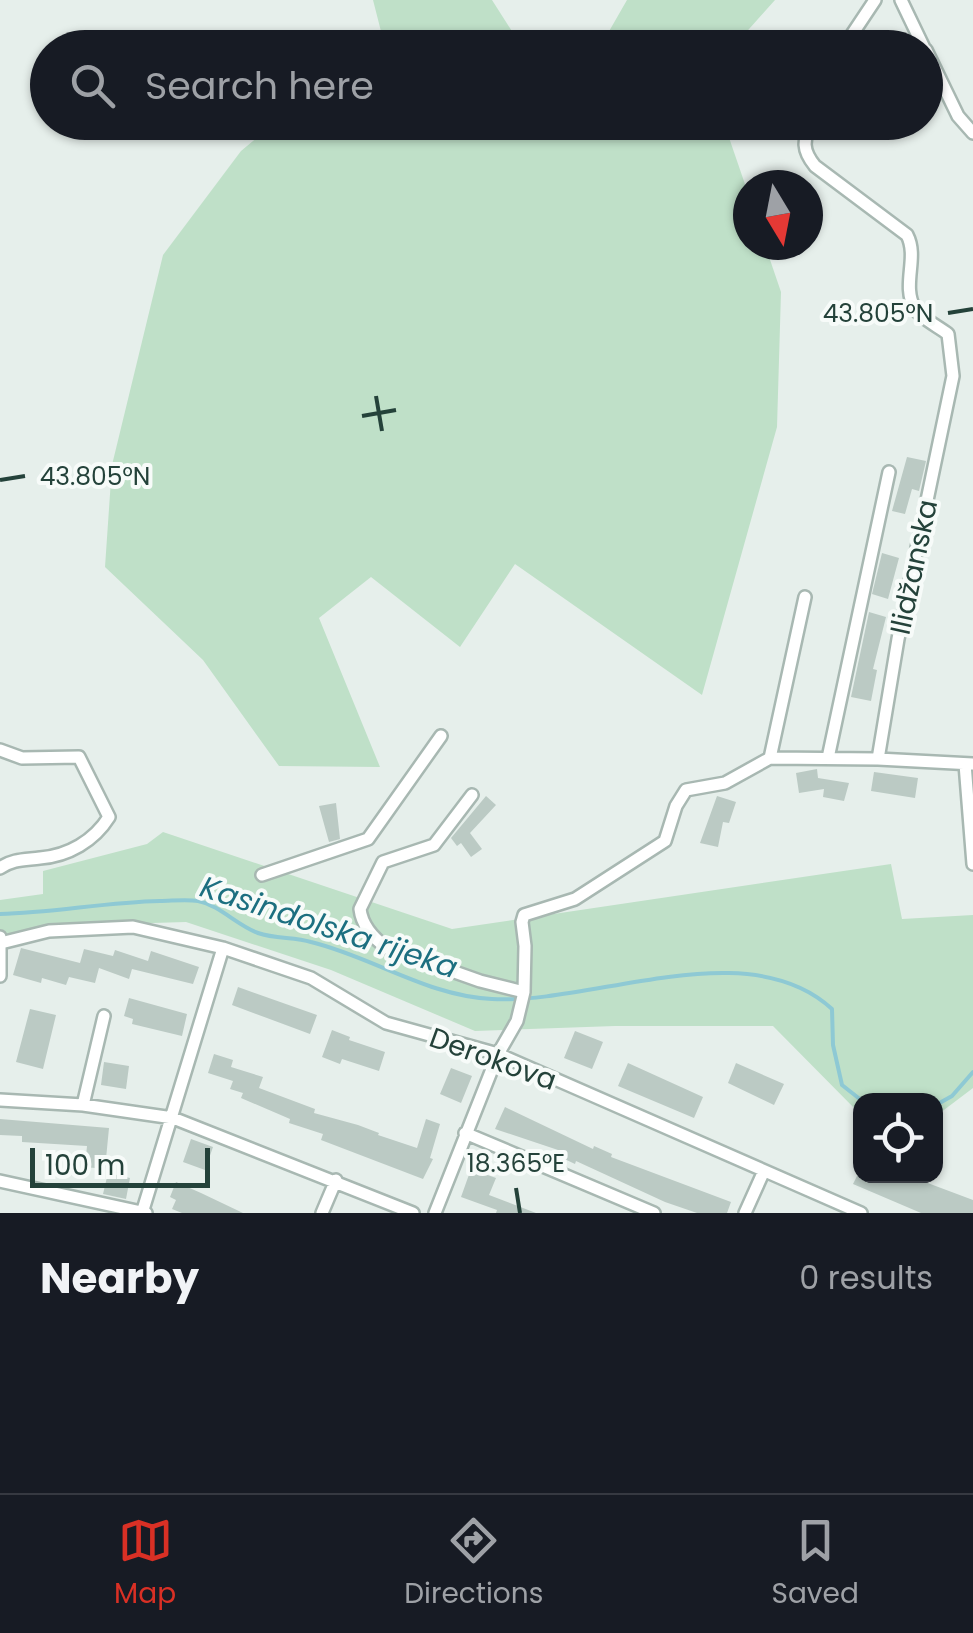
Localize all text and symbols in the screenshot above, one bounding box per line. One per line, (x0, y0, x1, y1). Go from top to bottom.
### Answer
search box (30, 30, 943, 140)
icon: search (65, 58, 120, 113)
text: Search here (145, 59, 374, 112)
north arrow (733, 170, 823, 260)
text: 43.805°N (823, 296, 933, 331)
text: 43.805°N (40, 459, 150, 494)
street label: Ilidžanska (881, 496, 947, 638)
water label: Kasindolska rijeka (195, 865, 463, 989)
street label: Derokova (424, 1018, 562, 1100)
map controls (853, 1093, 943, 1183)
button: locate (853, 1093, 943, 1183)
scale bar (30, 1143, 210, 1188)
text: 100 m (45, 1146, 125, 1185)
text: 18.365°E (467, 1146, 565, 1181)
text: Nearby (40, 1249, 199, 1308)
text: 0 results (799, 1255, 933, 1300)
tab: Map (114, 1513, 176, 1615)
tab: Directions (404, 1513, 543, 1615)
tab: Saved (772, 1513, 859, 1615)

